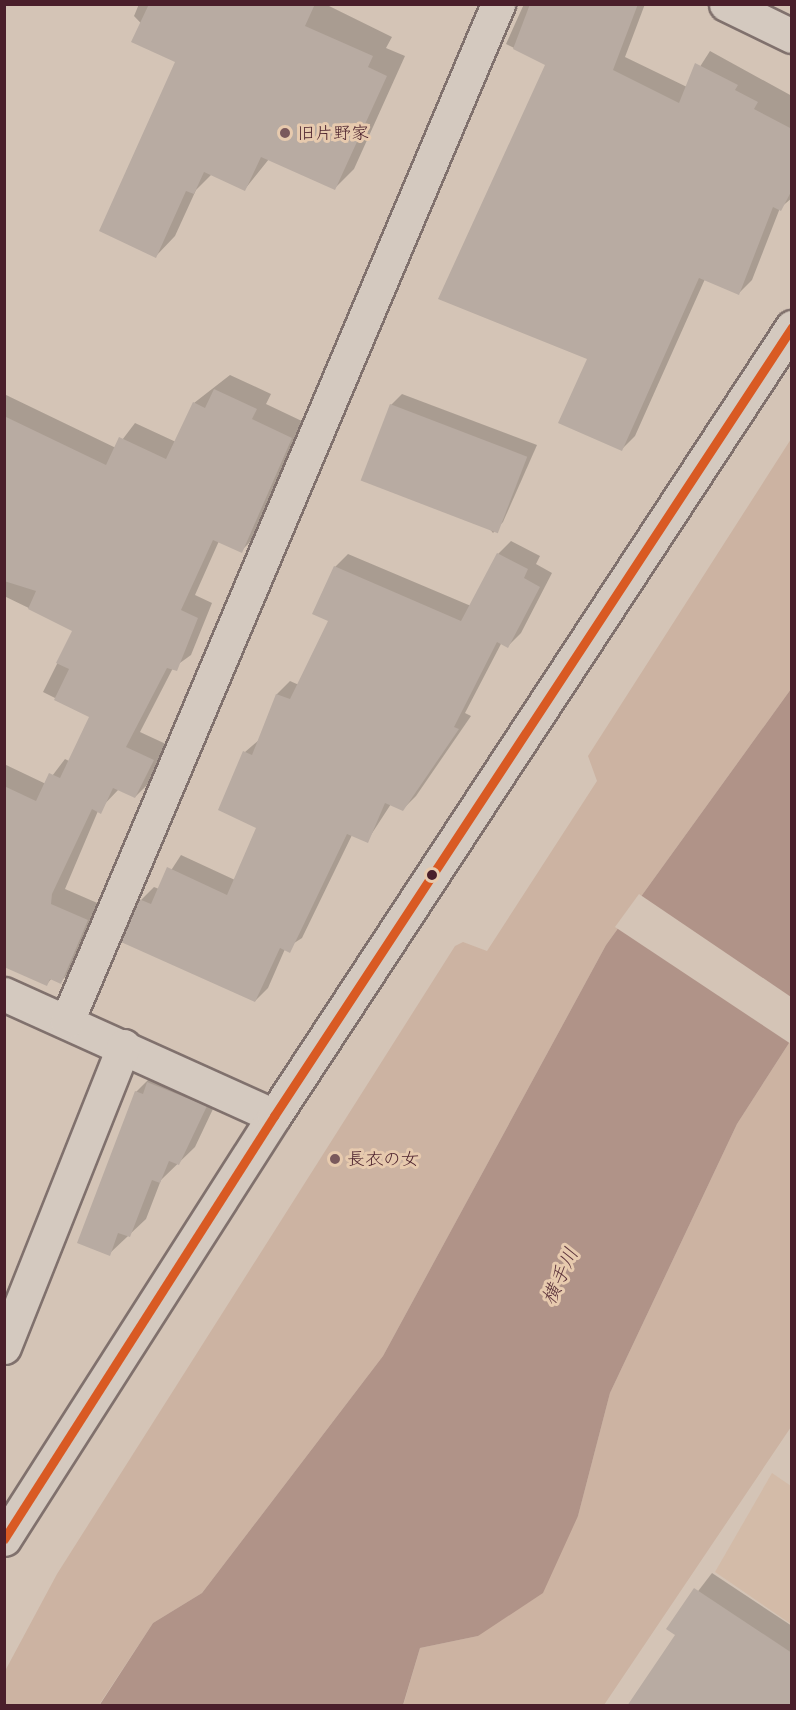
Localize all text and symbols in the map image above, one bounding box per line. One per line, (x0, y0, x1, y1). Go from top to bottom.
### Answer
place label: 旧片野家 (297, 122, 369, 144)
marker: 旧片野家 (278, 126, 292, 140)
unlabelled marker (426, 869, 438, 881)
place label: 長衣の女 (347, 1148, 419, 1170)
marker: 長衣の女 (328, 1152, 342, 1166)
water label: 横手川 (536, 1244, 584, 1308)

